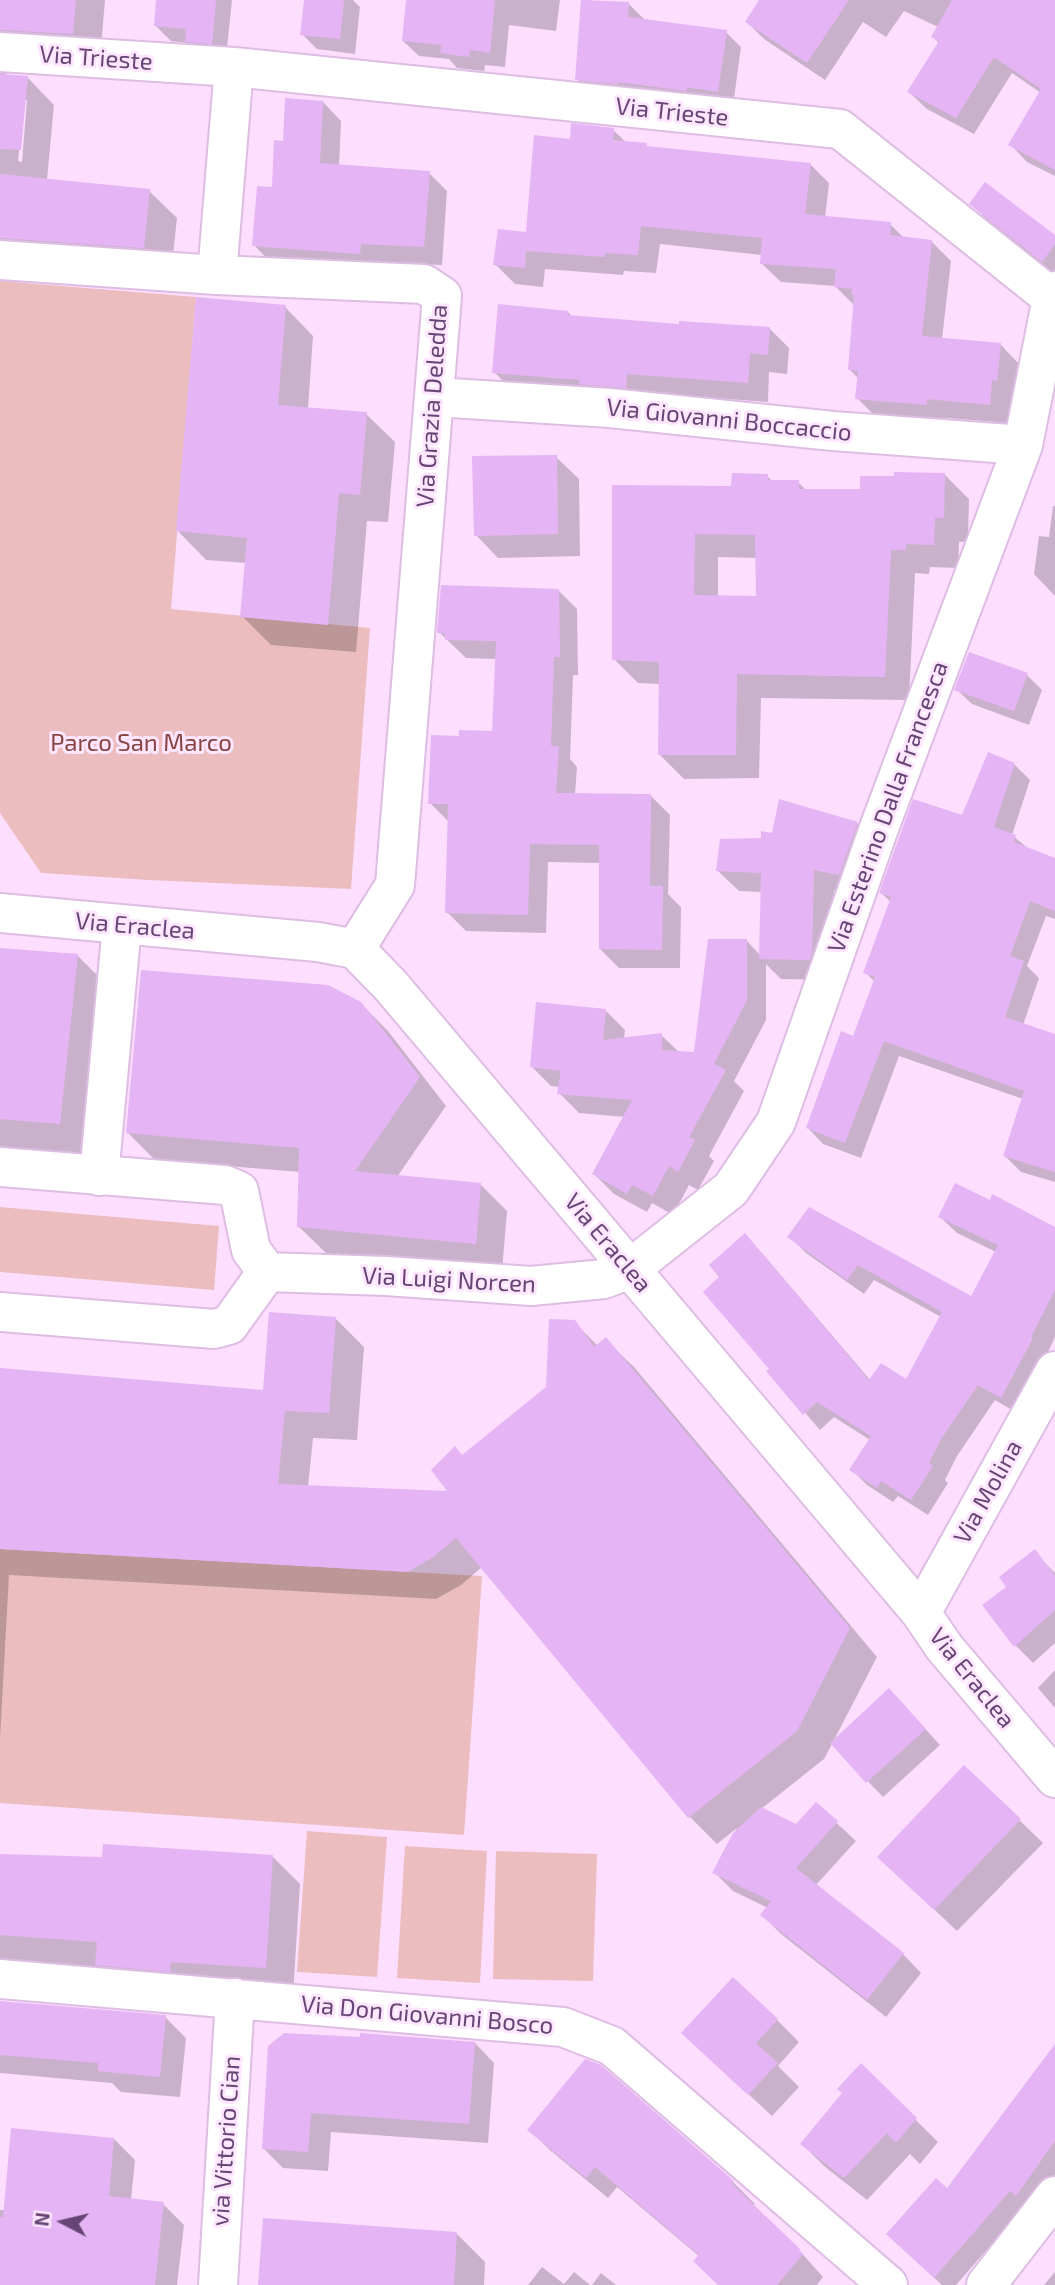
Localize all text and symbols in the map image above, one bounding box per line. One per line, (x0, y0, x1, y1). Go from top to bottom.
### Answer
street label: Via Trieste (38, 40, 154, 76)
street label: Via Trieste (614, 92, 730, 132)
street label: Via Grazia Deledda (411, 304, 453, 508)
street label: Via Giovanni Boccaccio (605, 393, 853, 447)
street label: Via Esterino Dalla Francesca (822, 657, 954, 957)
park label: Parco San Marco (50, 729, 232, 757)
street label: Via Eraclea (74, 906, 196, 946)
street label: Via Eraclea (558, 1188, 658, 1298)
street label: Via Luigi Norcen (361, 1261, 537, 1299)
street label: Via Molina (948, 1435, 1028, 1549)
street label: Via Eraclea (923, 1622, 1021, 1734)
street label: Via Don Giovanni Bosco (300, 1990, 554, 2040)
street label: via Vittorio Cian (206, 2055, 246, 2227)
north arrow (28, 2187, 98, 2257)
text: N (29, 2211, 54, 2228)

